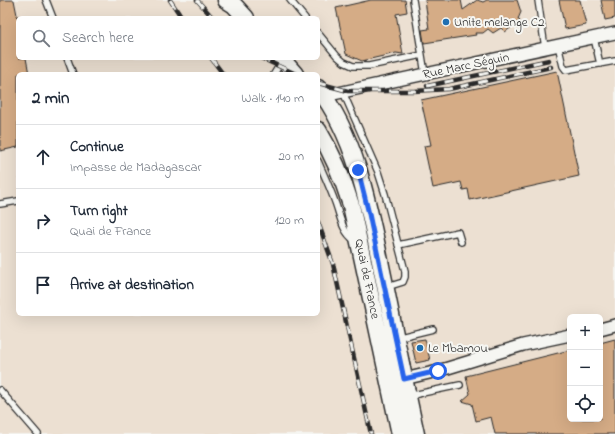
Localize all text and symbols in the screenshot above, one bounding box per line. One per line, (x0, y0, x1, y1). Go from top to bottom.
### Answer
place label: Unite melange C2 (454, 13, 545, 33)
search box (16, 16, 320, 60)
marker: Unite melange C2 (441, 17, 451, 27)
icon: search (30, 27, 52, 49)
text: Search here (62, 27, 134, 49)
street label: Rue Marc Séguin (421, 48, 511, 85)
text: 2 min (32, 86, 69, 111)
text: Walk · 140 m (241, 89, 304, 108)
text: Continue (70, 136, 124, 158)
icon: ahead (32, 146, 54, 168)
text: 20 m (279, 147, 304, 166)
text: Impasse de Madagascar (70, 158, 201, 177)
route end (349, 161, 367, 179)
text: Turn right (70, 200, 128, 222)
icon: right (32, 210, 54, 232)
text: 120 m (274, 211, 304, 230)
text: Quai de France (70, 222, 151, 241)
street label: Quai de France (349, 237, 385, 321)
icon: arrive (32, 274, 54, 296)
text: Arrive at destination (70, 274, 194, 296)
map controls (567, 314, 603, 422)
button: + (567, 314, 603, 350)
place label: Le Mbamou (428, 339, 488, 358)
marker: Le Mbamou (415, 343, 425, 353)
button: − (567, 350, 603, 386)
route start (429, 362, 447, 380)
button: locate (567, 386, 603, 422)

